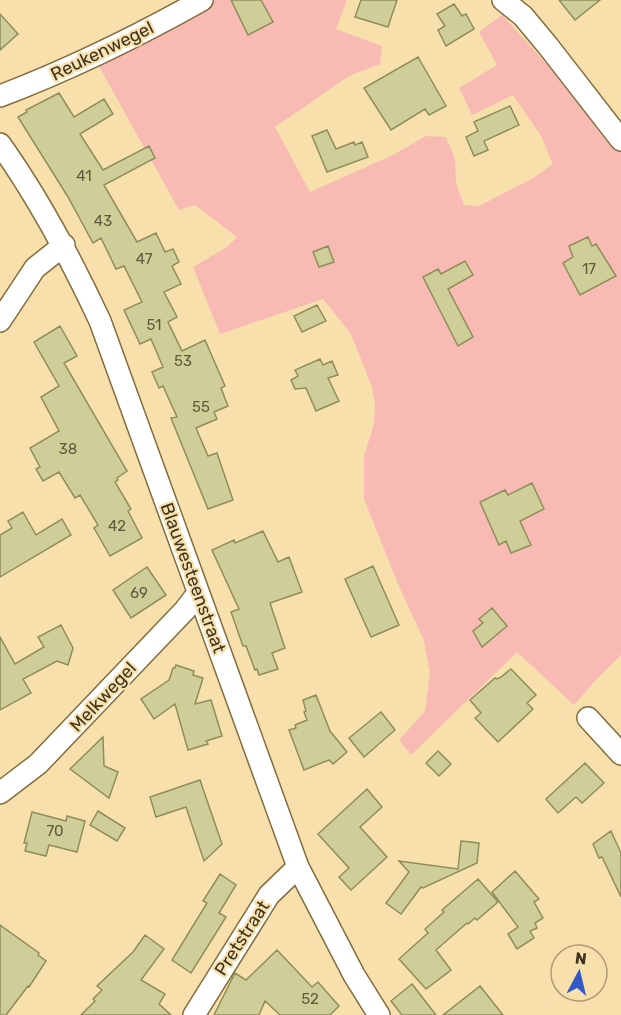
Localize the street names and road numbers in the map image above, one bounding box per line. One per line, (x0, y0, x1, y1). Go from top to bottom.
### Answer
street label: Reukenwegel (47, 17, 157, 85)
street label: Blauwesteenstraat (156, 500, 230, 656)
street label: Melkwegel (65, 657, 141, 737)
street label: Pretstraat (210, 896, 274, 980)

